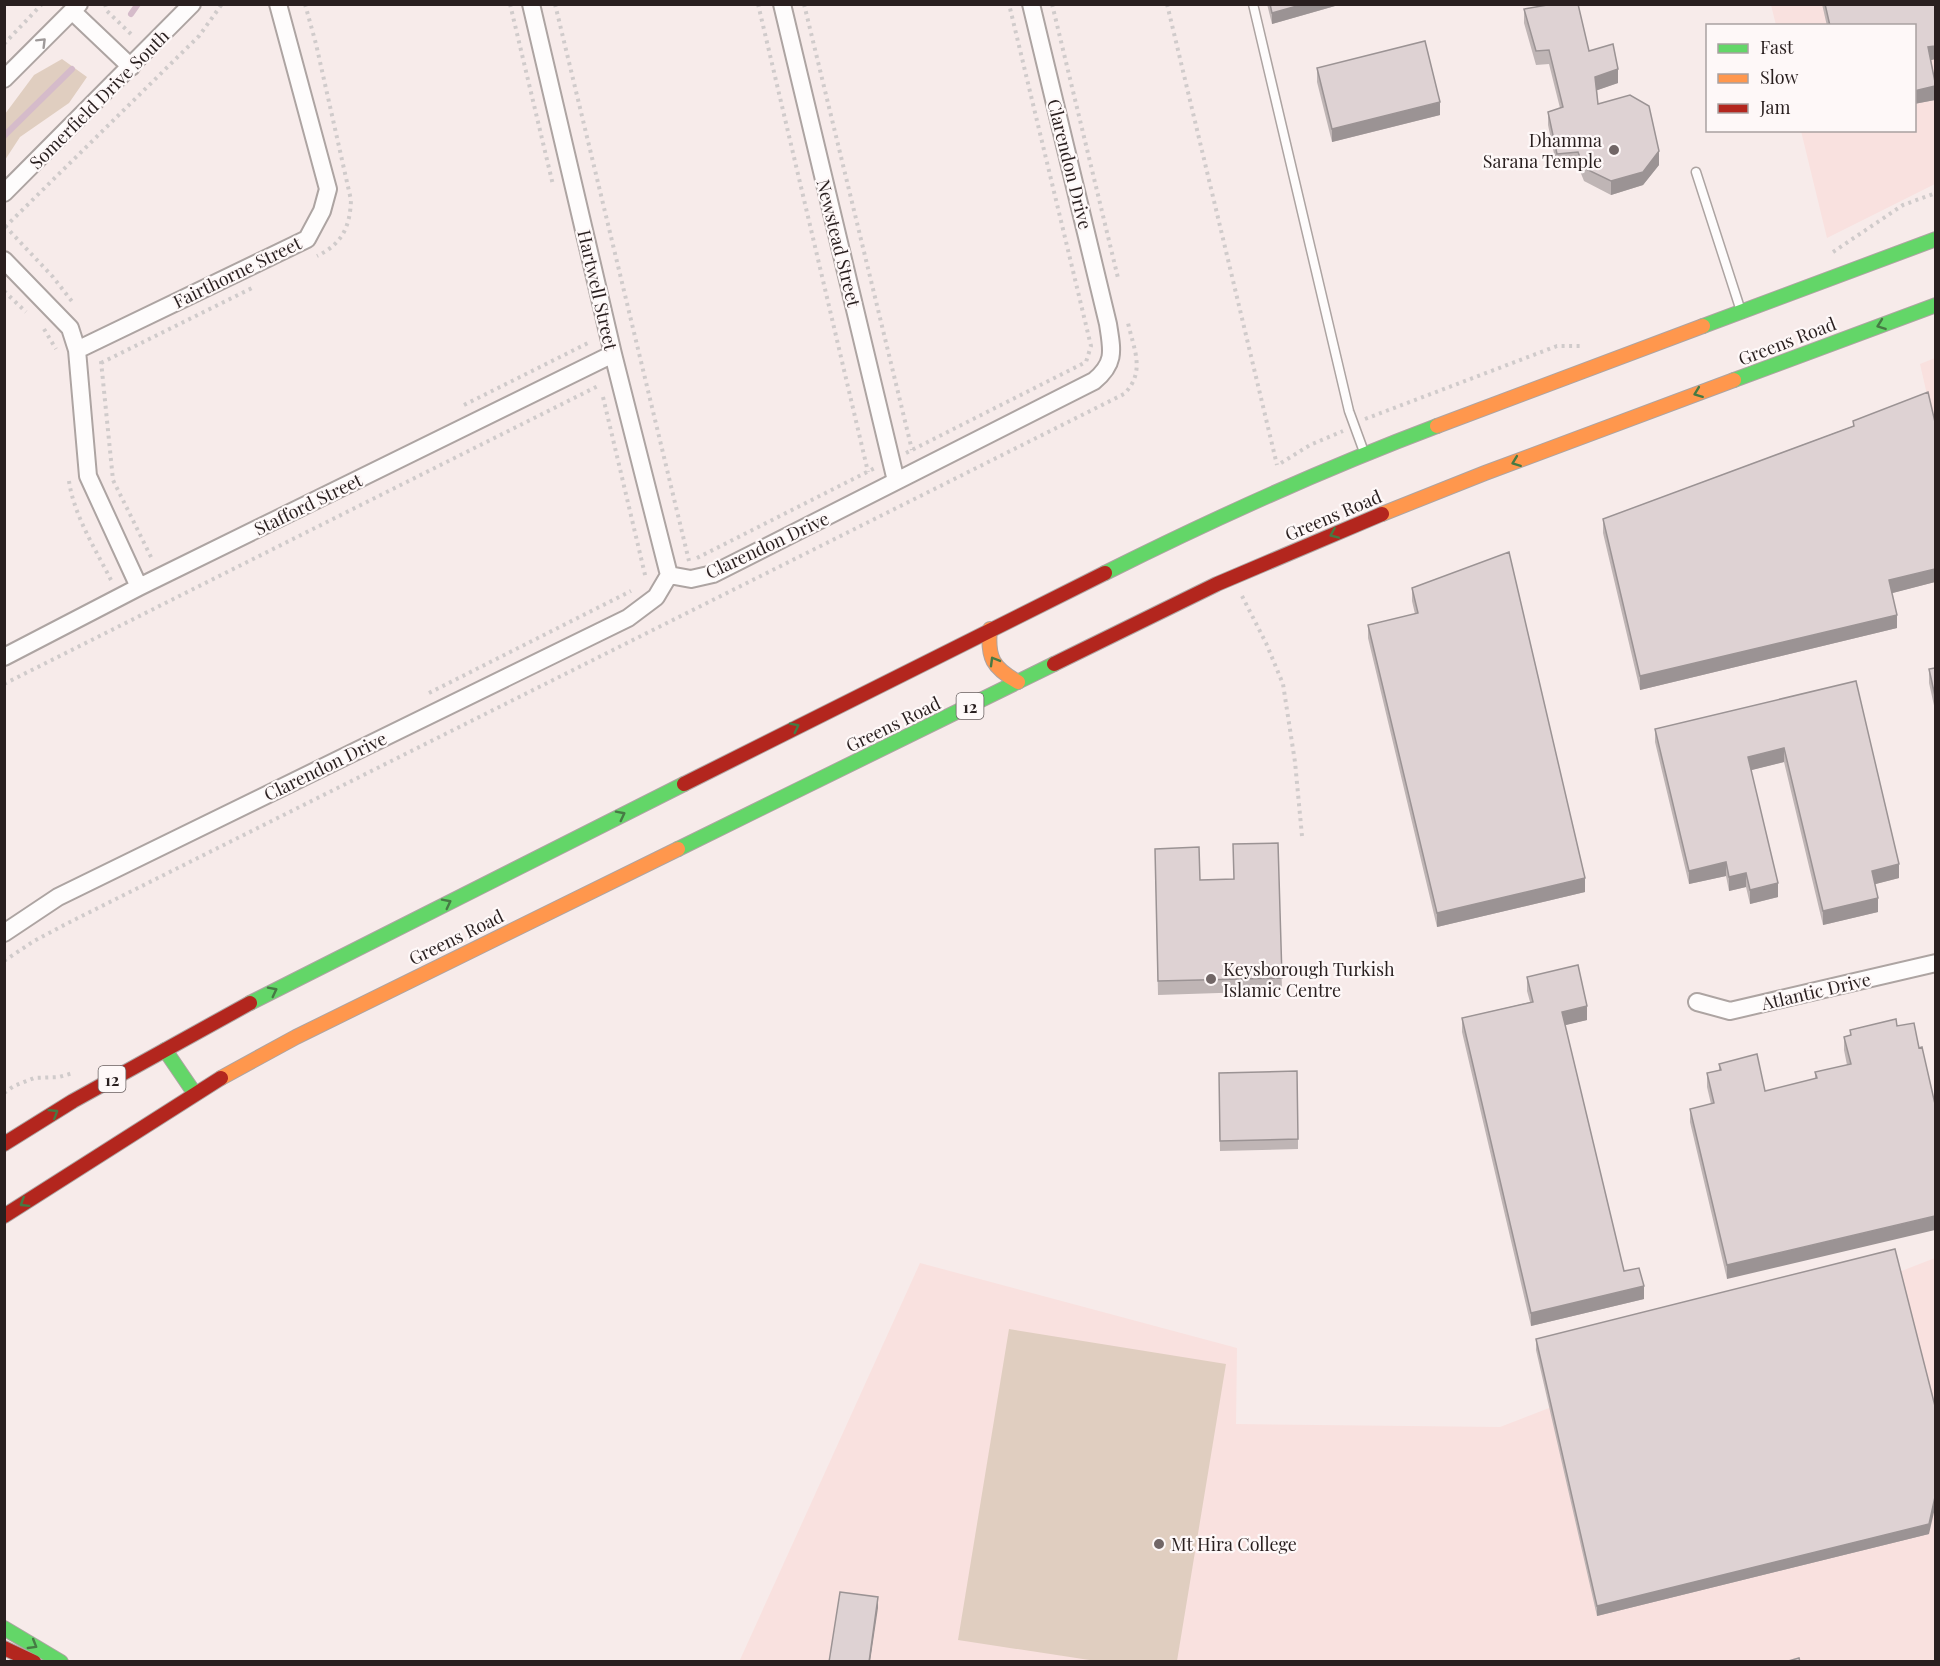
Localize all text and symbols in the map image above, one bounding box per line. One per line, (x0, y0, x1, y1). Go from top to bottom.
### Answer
street label: Somerfield Drive South (24, 24, 174, 174)
legend (1706, 24, 1916, 132)
text: Fast (1760, 35, 1794, 59)
one-way arrow (34, 38, 45, 49)
text: Slow (1760, 65, 1798, 89)
text: Jam (1759, 95, 1790, 119)
street label: Clarendon Drive (1042, 96, 1098, 232)
place label: Dhamma Sarana Temple (1483, 128, 1602, 173)
marker: Dhamma Sarana Temple (1607, 143, 1621, 157)
street label: Newstead Street (812, 177, 867, 310)
street label: Hartwell Street (572, 227, 624, 353)
street label: Fairthorne Street (169, 230, 306, 313)
street label: Greens Road (1735, 311, 1840, 371)
one-way arrow (1876, 317, 1886, 330)
one-way arrow (1693, 386, 1704, 399)
one-way arrow (1511, 455, 1522, 467)
street label: Stafford Street (250, 467, 367, 540)
street label: Greens Road (1281, 484, 1385, 546)
street label: Clarendon Drive (701, 506, 833, 584)
one-way arrow (1330, 527, 1341, 539)
one-way arrow (990, 657, 1001, 667)
street label: Greens Road (842, 690, 945, 757)
road number: 12 (956, 693, 984, 719)
one-way arrow (789, 723, 799, 734)
street label: Clarendon Drive (260, 726, 390, 806)
one-way arrow (615, 811, 625, 822)
one-way arrow (441, 899, 451, 910)
street label: Greens Road (405, 903, 508, 970)
place label: Keysborough Turkish Islamic Centre (1223, 957, 1395, 1002)
street label: Atlantic Drive (1758, 967, 1873, 1015)
marker: Keysborough Turkish Islamic Centre (1204, 972, 1218, 986)
one-way arrow (267, 987, 278, 999)
road number: 12 (98, 1066, 126, 1092)
one-way arrow (48, 1108, 58, 1120)
one-way arrow (20, 1196, 30, 1208)
place label: Mt Hira College (1171, 1532, 1297, 1556)
marker: Mt Hira College (1152, 1537, 1166, 1551)
one-way arrow (27, 1637, 37, 1649)

